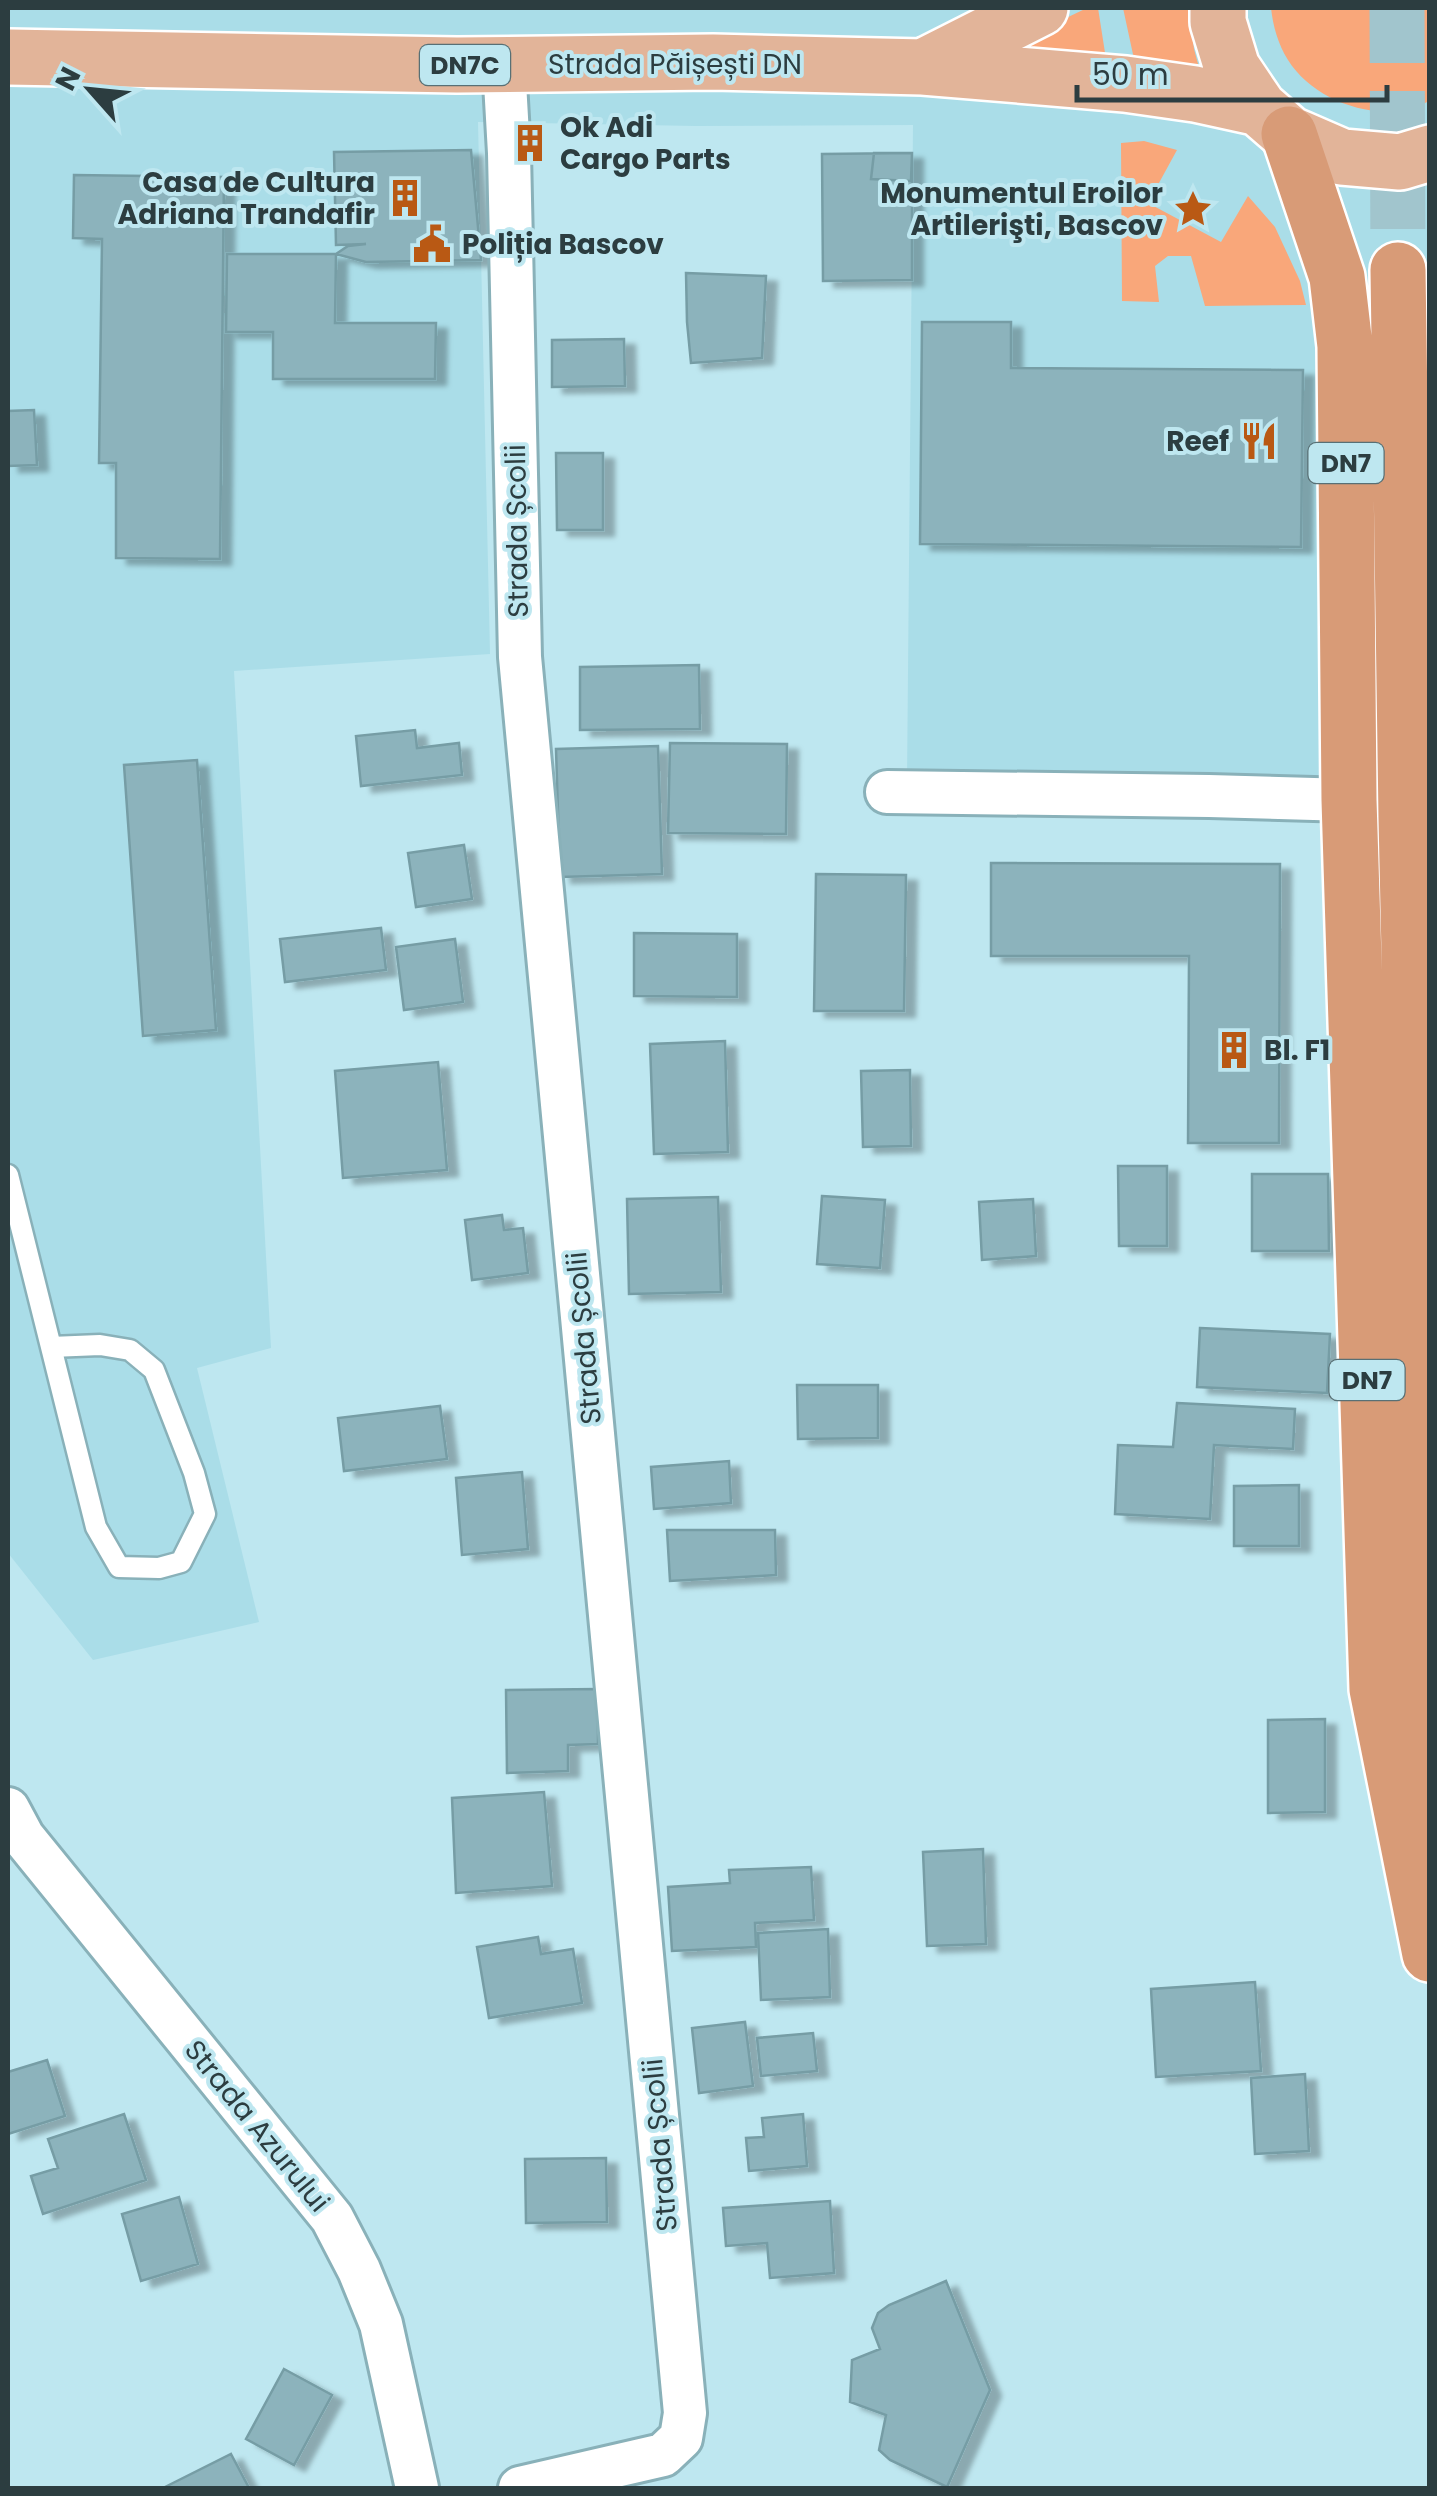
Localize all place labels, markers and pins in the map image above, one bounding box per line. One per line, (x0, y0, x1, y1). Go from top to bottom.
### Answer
place label: Ok Adi Cargo Parts (560, 108, 731, 179)
building icon: Ok Adi Cargo Parts (509, 122, 551, 164)
place label: Casa de Cultura Adriana Trandafir (118, 163, 375, 234)
place label: Monumentul Eroilor Artilerişti, Bascov (880, 174, 1163, 245)
building icon: Casa de Cultura Adriana Trandafir (384, 177, 426, 219)
place icon: Monumentul Eroilor Artilerişti, Bascov (1172, 188, 1214, 230)
public building icon: Poliția Bascov (411, 223, 453, 265)
place label: Poliția Bascov (462, 225, 664, 264)
restaurant icon: Reef (1238, 420, 1280, 462)
place label: Reef (1166, 422, 1229, 461)
building icon: Bl. F1 (1213, 1029, 1255, 1071)
place label: Bl. F1 (1264, 1031, 1330, 1070)

